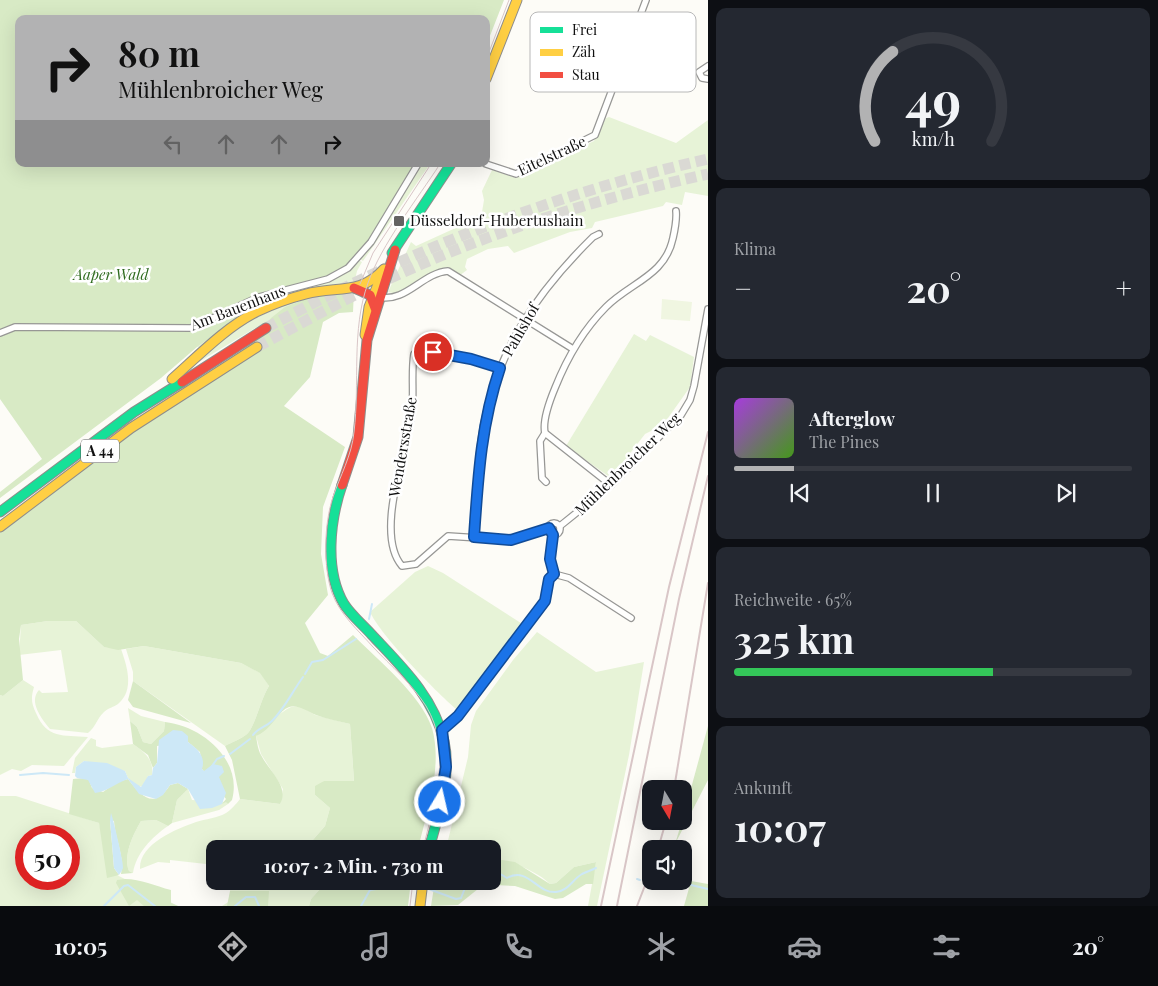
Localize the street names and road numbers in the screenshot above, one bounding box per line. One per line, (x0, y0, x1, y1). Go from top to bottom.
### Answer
street label: Eitelstraße (514, 131, 589, 180)
street label: Am Bauenhaus (186, 280, 288, 335)
street label: Pahlshof (497, 299, 544, 360)
street label: Wendersstraße (383, 395, 421, 499)
street label: Mühlenbroicher Weg (570, 407, 685, 519)
road number: A 44 (81, 440, 119, 462)

